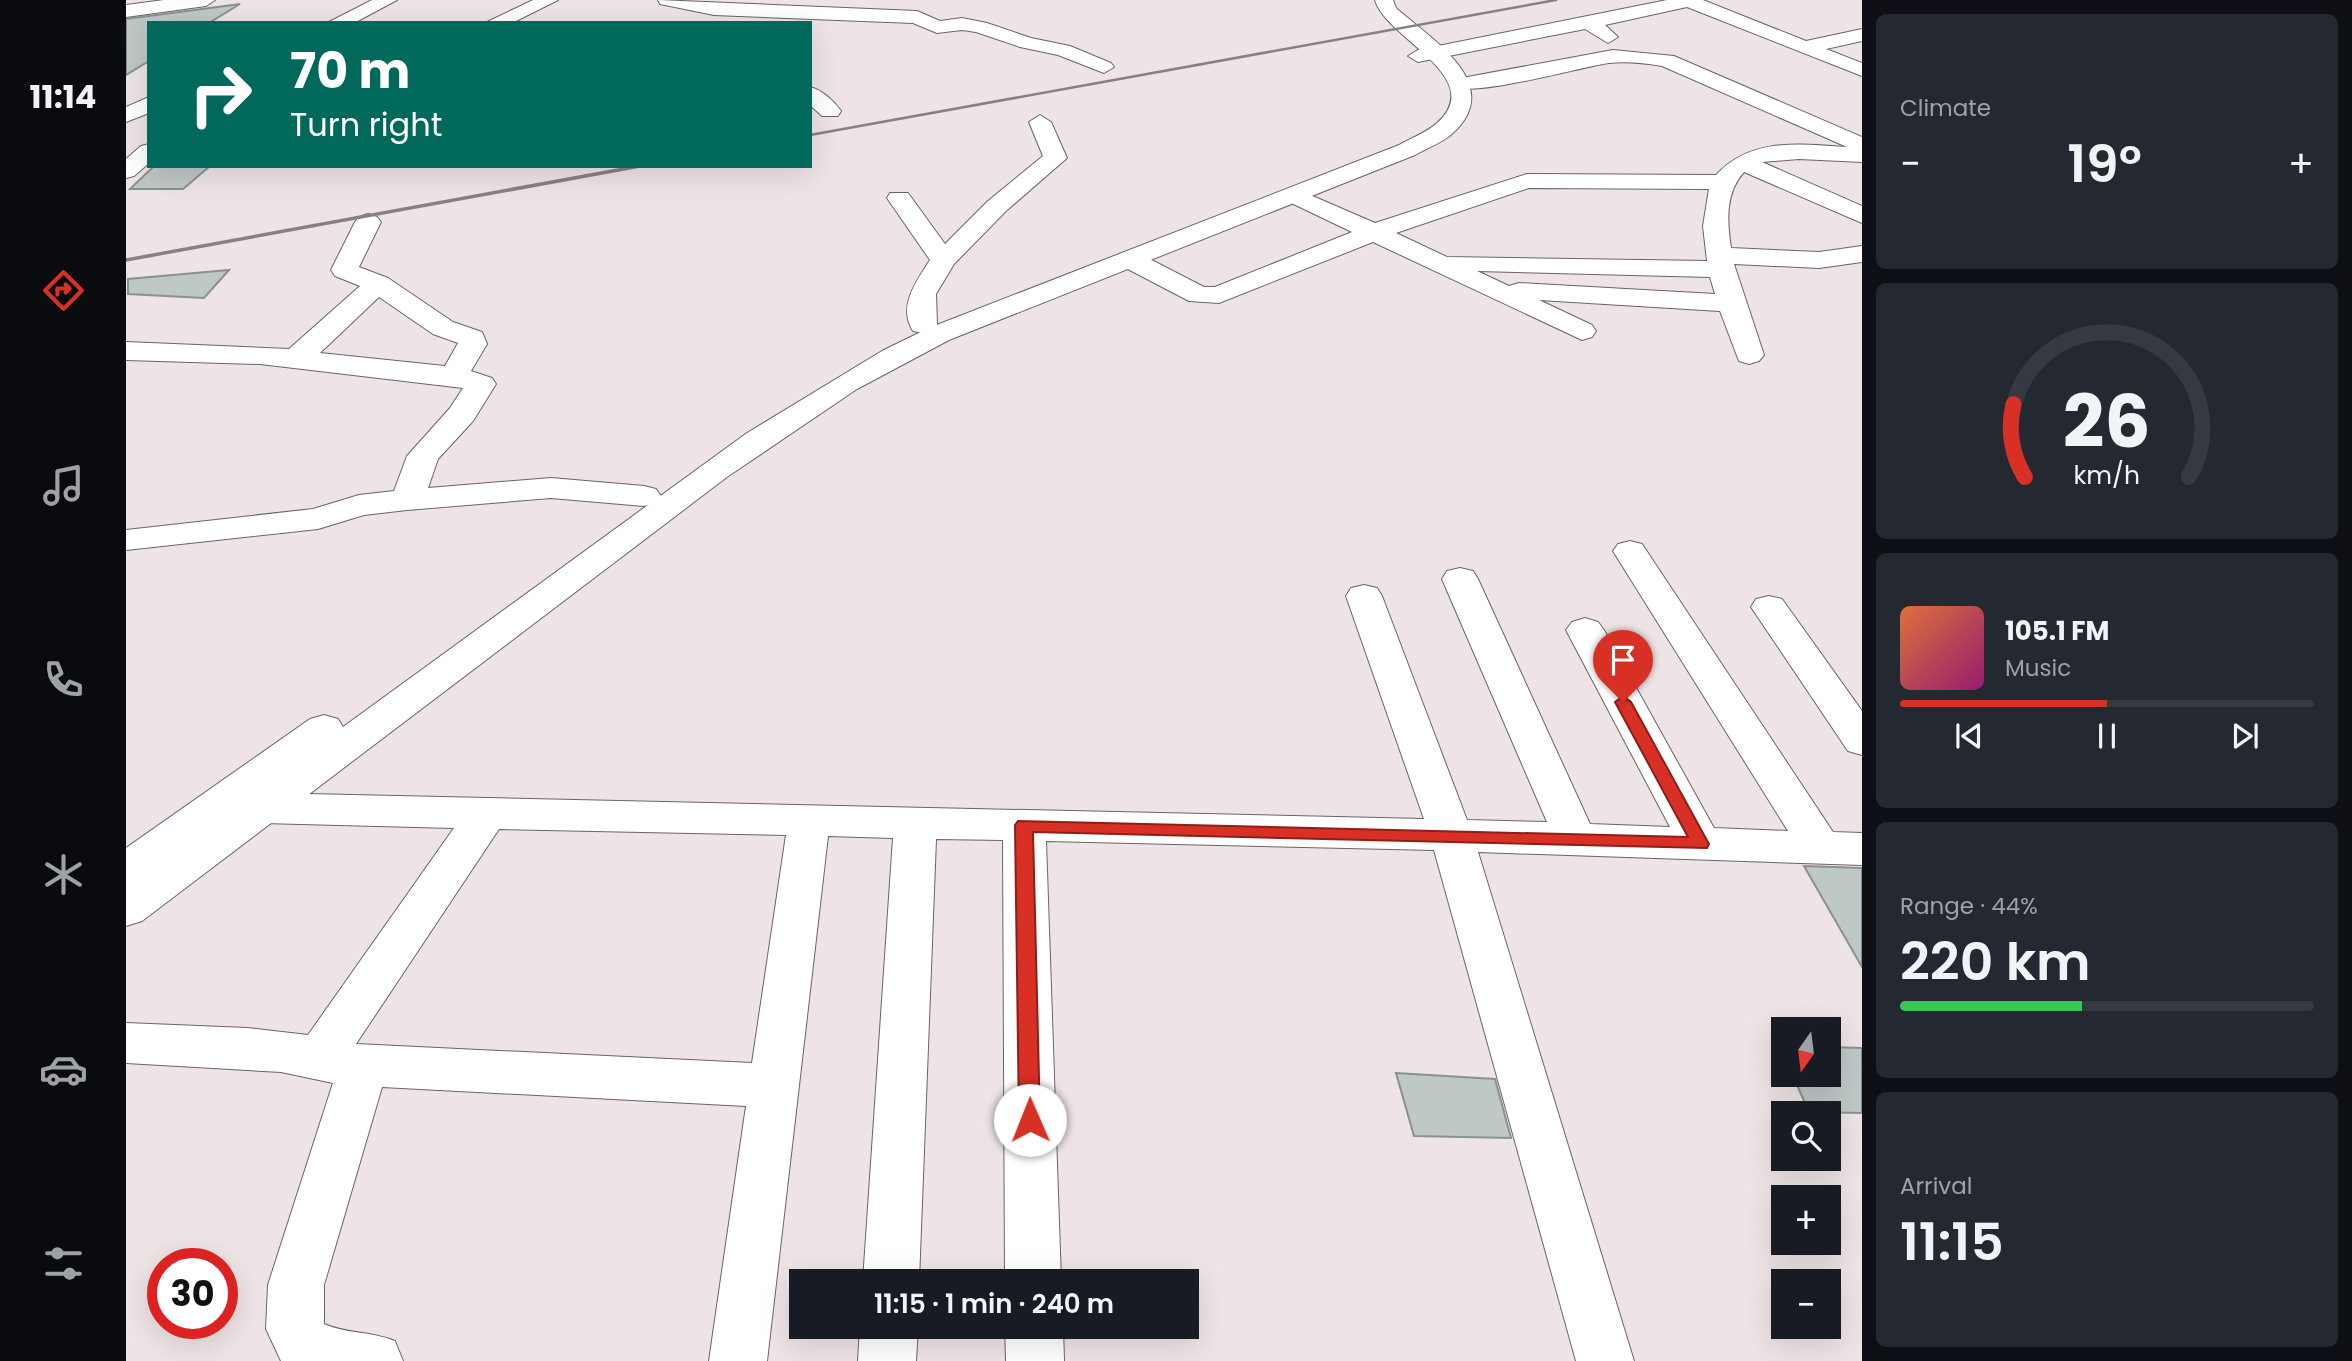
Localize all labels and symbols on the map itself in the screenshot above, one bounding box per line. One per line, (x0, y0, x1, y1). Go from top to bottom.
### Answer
pin (1593, 630, 1653, 702)
north arrow (1771, 1017, 1841, 1087)
position arrow (993, 1083, 1067, 1157)
speed limit sign: 30 (147, 1248, 238, 1339)

